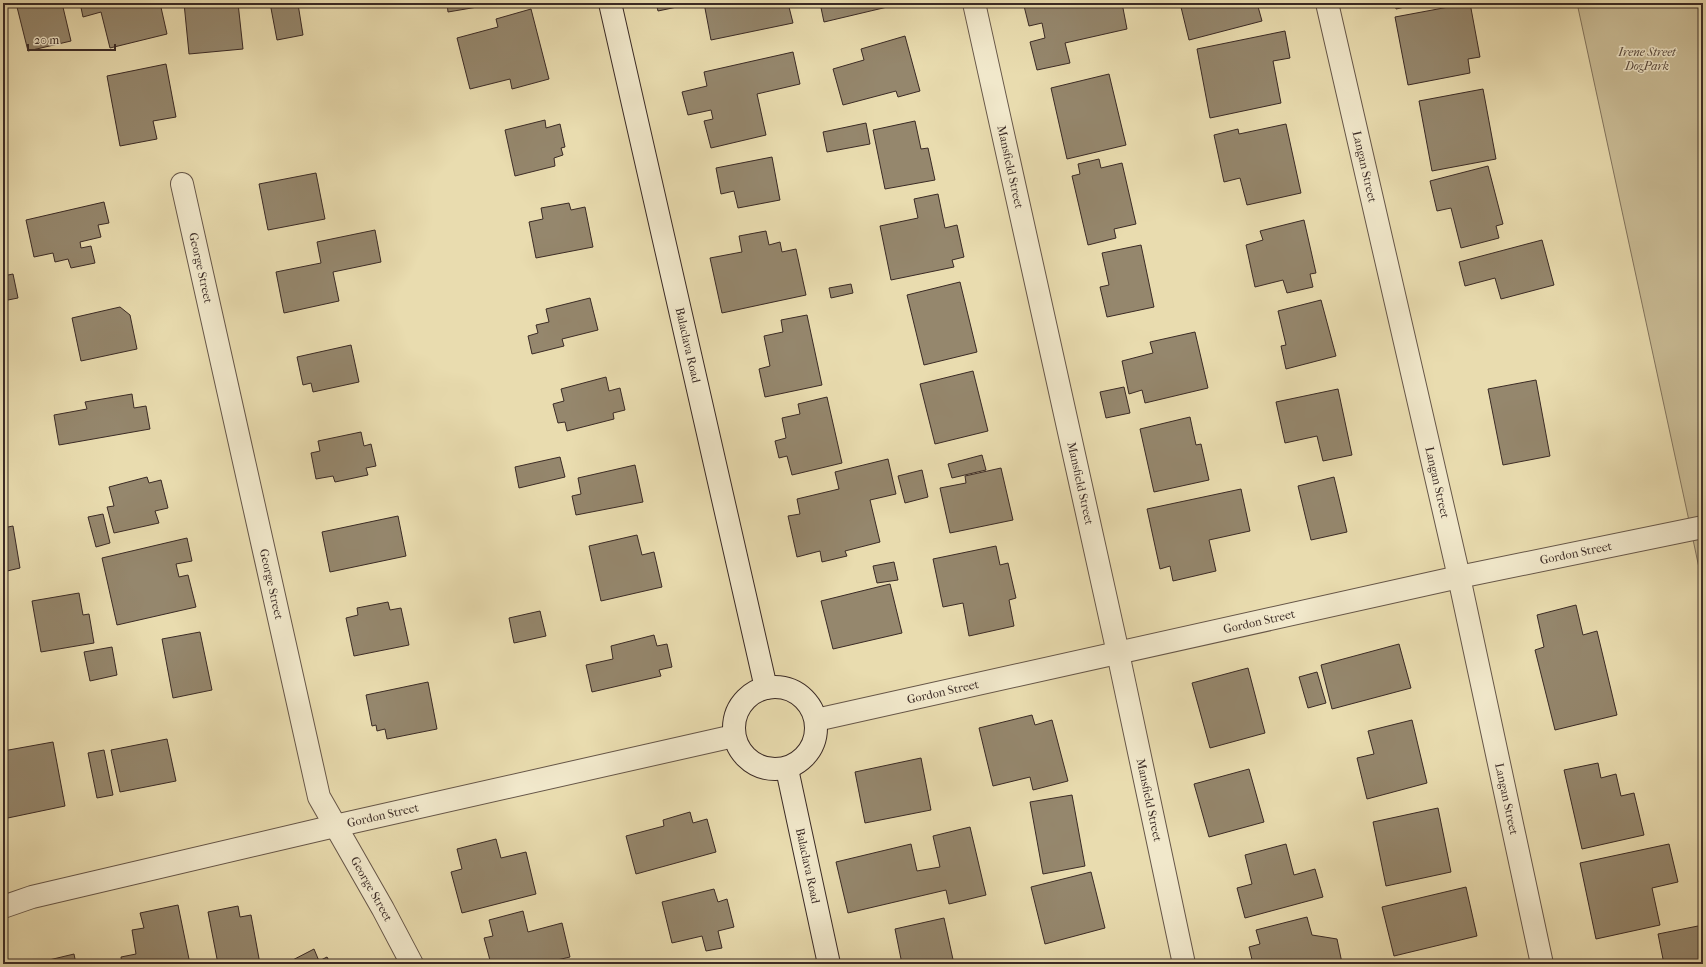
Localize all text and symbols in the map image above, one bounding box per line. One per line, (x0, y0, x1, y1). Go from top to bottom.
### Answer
scale bar (28, 26, 115, 52)
text: 20 m (34, 33, 59, 47)
park label: Irene Street DogPark (1617, 45, 1677, 73)
street label: Mansfield Street (994, 124, 1026, 211)
street label: Langan Street (1350, 130, 1380, 205)
street label: George Street (186, 231, 216, 305)
street label: Balaclava Road (673, 306, 703, 385)
street label: Mansfield Street (1064, 441, 1097, 527)
street label: Langan Street (1422, 445, 1452, 520)
street label: Gordon Street (1539, 539, 1614, 567)
street label: George Street (257, 547, 286, 622)
street label: Gordon Street (1222, 606, 1297, 636)
street label: Gordon Street (906, 677, 981, 707)
street label: Mansfield Street (1134, 757, 1165, 843)
street label: Langan Street (1492, 762, 1521, 837)
street label: Gordon Street (346, 800, 421, 830)
street label: Balaclava Road (793, 827, 823, 905)
street label: George Street (348, 854, 396, 924)

